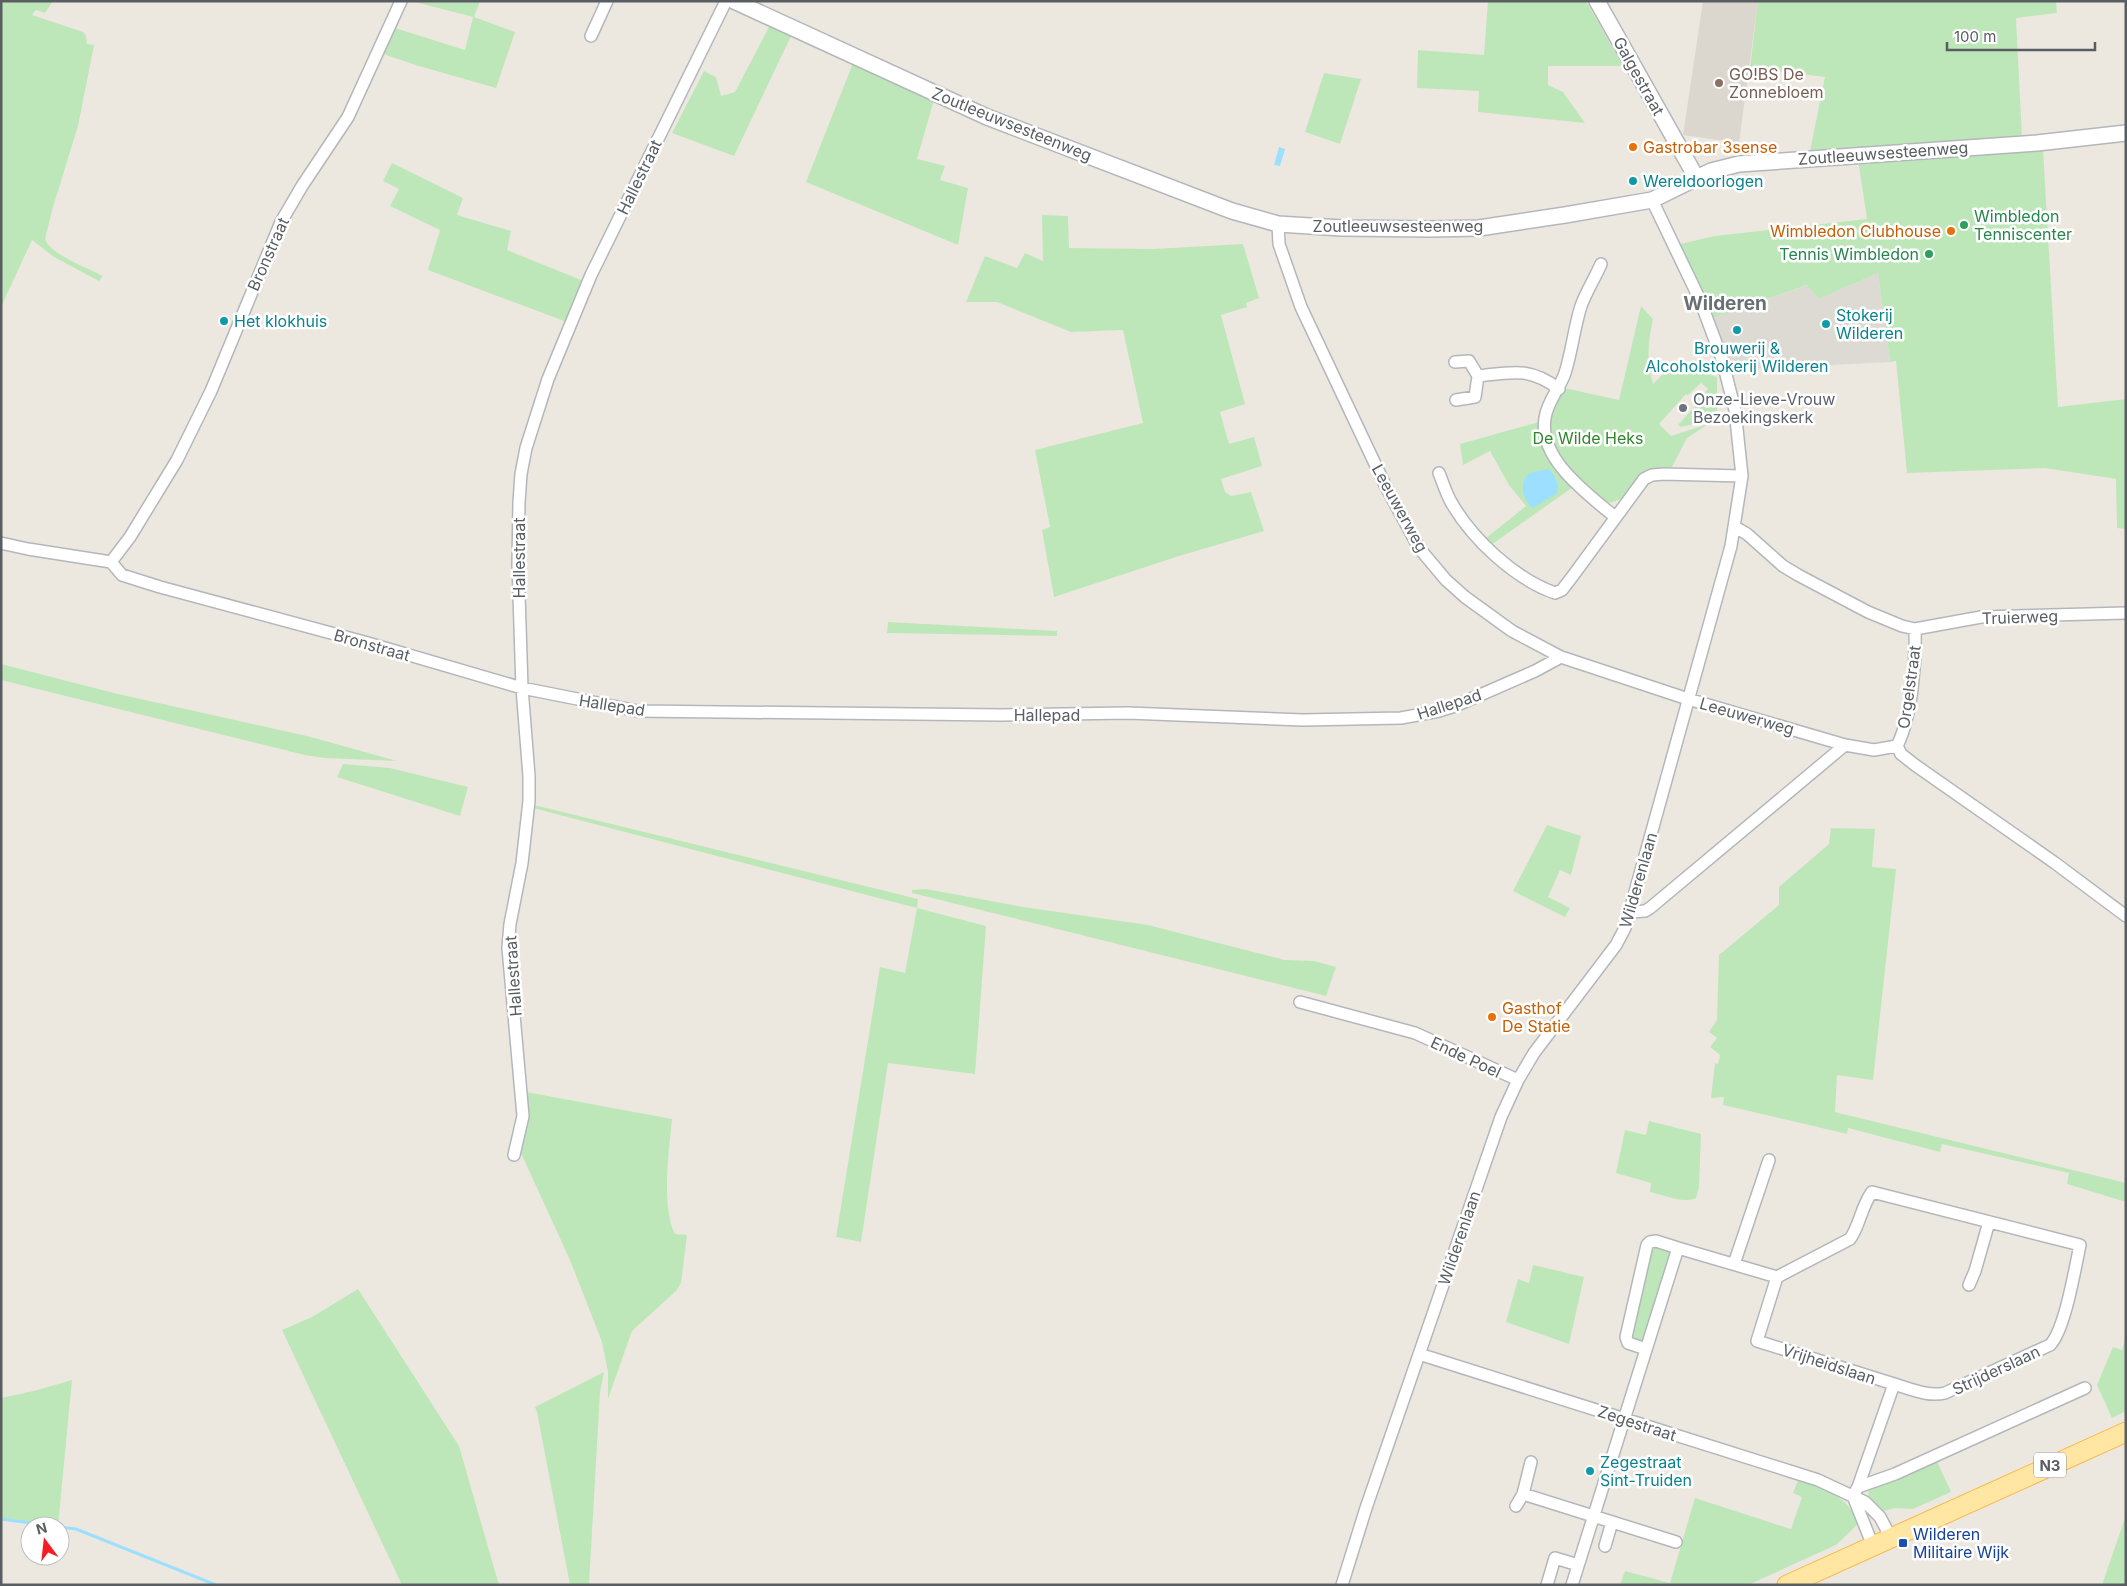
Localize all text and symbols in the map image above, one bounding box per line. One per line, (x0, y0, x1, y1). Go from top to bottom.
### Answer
scale bar (1947, 20, 2094, 52)
text: 100 m (1954, 27, 1996, 46)
street label: Galgestraat (1609, 33, 1669, 119)
place label: GO!BS De Zonnebloem (1729, 64, 1824, 102)
marker: GO!BS De Zonnebloem (1713, 77, 1725, 89)
street label: Zoutleeuwsesteenweg (929, 83, 1095, 165)
street label: Hallestraat (612, 136, 666, 218)
place label: Gastrobar 3sense (1643, 137, 1777, 157)
street label: Zoutleeuwsesteenweg (1797, 137, 1969, 169)
marker: Gastrobar 3sense (1627, 141, 1639, 153)
place label: Wereldoorlogen (1643, 171, 1764, 191)
marker: Wereldoorlogen (1627, 175, 1639, 187)
place label: Wimbledon Tenniscenter (1974, 206, 2072, 244)
street label: Bronstraat (243, 214, 293, 294)
street label: Zoutleeuwsesteenweg (1313, 216, 1483, 236)
marker: Wimbledon Tenniscenter (1958, 219, 1970, 231)
place label: Wimbledon Clubhouse (1770, 221, 1941, 241)
marker: Wimbledon Clubhouse (1945, 225, 1957, 237)
place label: Tennis Wimbledon (1779, 244, 1919, 264)
marker: Tennis Wimbledon (1923, 248, 1935, 260)
district label: Wilderen (1683, 292, 1767, 315)
place label: Stokerij Wilderen (1836, 305, 1903, 343)
place label: Het klokhuis (234, 311, 327, 331)
marker: Het klokhuis (218, 315, 230, 327)
marker: Stokerij Wilderen (1820, 318, 1832, 330)
marker: Brouwerij & Alcoholstokerij Wilderen (1731, 324, 1743, 336)
place label: Brouwerij & Alcoholstokerij Wilderen (1645, 338, 1829, 376)
place label: Onze-Lieve-Vrouw Bezoekingskerk (1693, 389, 1835, 427)
marker: Onze-Lieve-Vrouw Bezoekingskerk (1677, 402, 1689, 414)
park label: De Wilde Heks (1533, 428, 1643, 448)
street label: Leeuwerweg (1368, 461, 1432, 555)
street label: Hallestraat (509, 518, 529, 598)
street label: Truierweg (1982, 606, 2058, 628)
street label: Bronstraat (332, 625, 412, 665)
street label: Orgelstraat (1893, 644, 1925, 730)
street label: Hallepad (1414, 684, 1484, 724)
street label: Hallepad (578, 690, 646, 720)
street label: Leeuwerweg (1697, 693, 1797, 739)
street label: Hallepad (1014, 705, 1080, 725)
street label: Wilderenlaan (1615, 830, 1661, 930)
street label: Hallestraat (500, 935, 526, 1017)
place label: Gasthof De Statie (1502, 998, 1570, 1036)
marker: Gasthof De Statie (1486, 1011, 1498, 1023)
street label: Ende Poel (1428, 1032, 1504, 1082)
street label: Wilderenlaan (1434, 1188, 1484, 1288)
street label: Vrijheidslaan (1780, 1339, 1878, 1389)
street label: Strijderslaan (1949, 1341, 2043, 1399)
street label: Zegestraat (1595, 1401, 1679, 1445)
place label: Zegestraat Sint-Truiden (1600, 1452, 1692, 1490)
road number: N3 (2034, 1452, 2066, 1478)
marker: Zegestraat Sint-Truiden (1584, 1465, 1596, 1477)
north arrow (20, 1516, 70, 1566)
text: N (34, 1518, 49, 1538)
place label: Wilderen Militaire Wijk (1913, 1524, 2009, 1562)
marker: Wilderen Militaire Wijk (1897, 1537, 1909, 1549)

